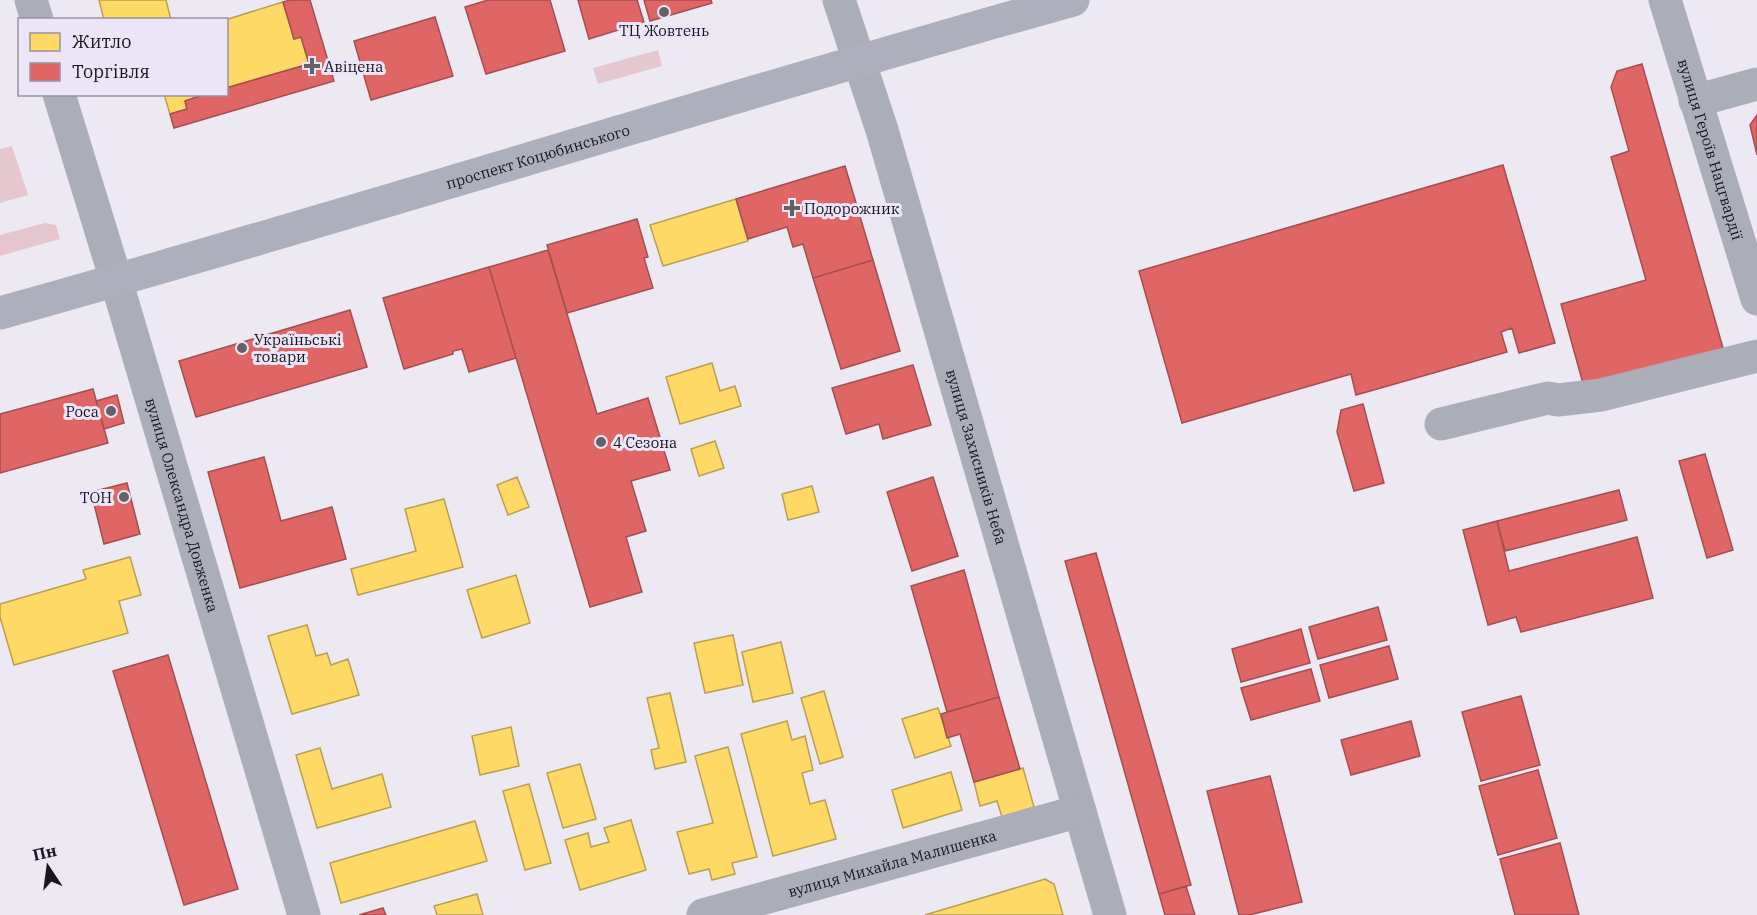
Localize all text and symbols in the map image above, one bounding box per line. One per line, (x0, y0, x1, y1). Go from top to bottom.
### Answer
marker: ТЦ Жовтень (657, 5, 671, 19)
legend (18, 18, 228, 96)
place label: ТЦ Жовтень (619, 21, 709, 40)
text: Житло (72, 30, 131, 53)
street label: вулиця Героїв Нацгвардії (1674, 56, 1748, 242)
place label: Авіцена (324, 57, 383, 76)
marker: Авіцена (305, 59, 319, 73)
text: Торгівля (72, 60, 150, 83)
street label: проспект Коцюбинського (443, 120, 632, 193)
place label: Подорожник (804, 199, 900, 218)
marker: Подорожник (785, 201, 799, 215)
place label: Україньські товари (254, 330, 342, 366)
marker: Україньські товари (235, 341, 249, 355)
street label: вулиця Захисників Неба (942, 367, 1011, 547)
street label: вулиця Олександра Довженка (142, 395, 223, 614)
place label: Роса (65, 402, 99, 421)
marker: Роса (104, 404, 118, 418)
place label: 4 Сезона (613, 433, 677, 452)
marker: 4 Сезона (594, 435, 608, 449)
place label: ТОН (80, 488, 112, 507)
marker: ТОН (117, 490, 131, 504)
street label: вулиця Михайла Малишенка (786, 825, 998, 901)
north arrow (18, 837, 78, 897)
text: Пн (31, 840, 59, 865)

